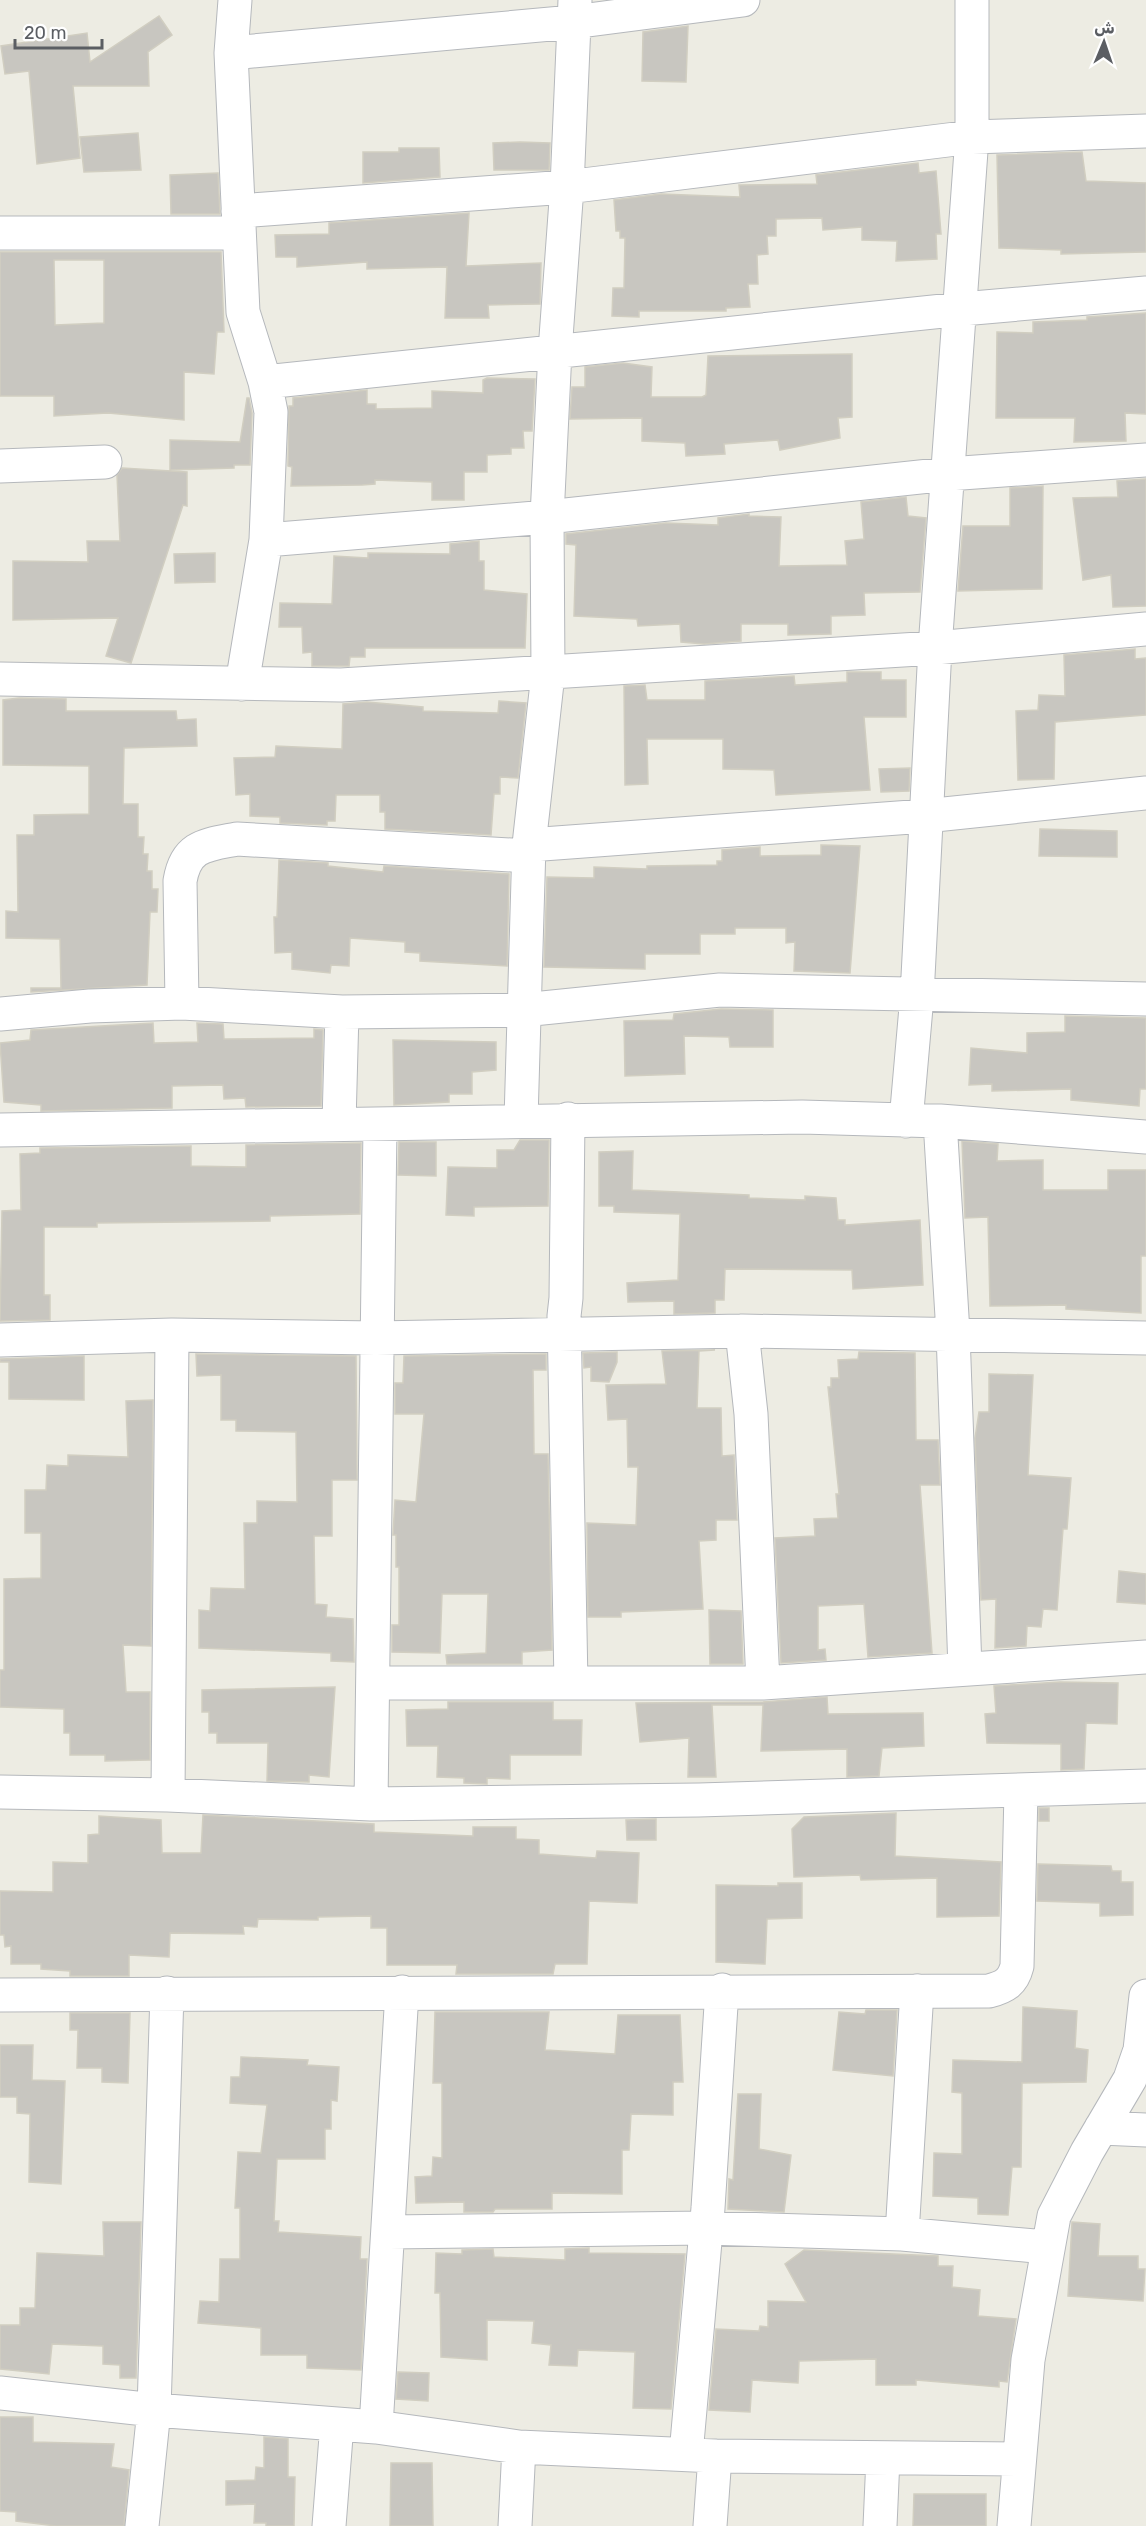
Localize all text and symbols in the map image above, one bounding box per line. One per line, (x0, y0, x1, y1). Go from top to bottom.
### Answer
scale bar (15, 12, 102, 50)
north arrow (1074, 12, 1134, 72)
text: ش (1094, 18, 1115, 37)
text: 20 m (24, 22, 66, 44)

